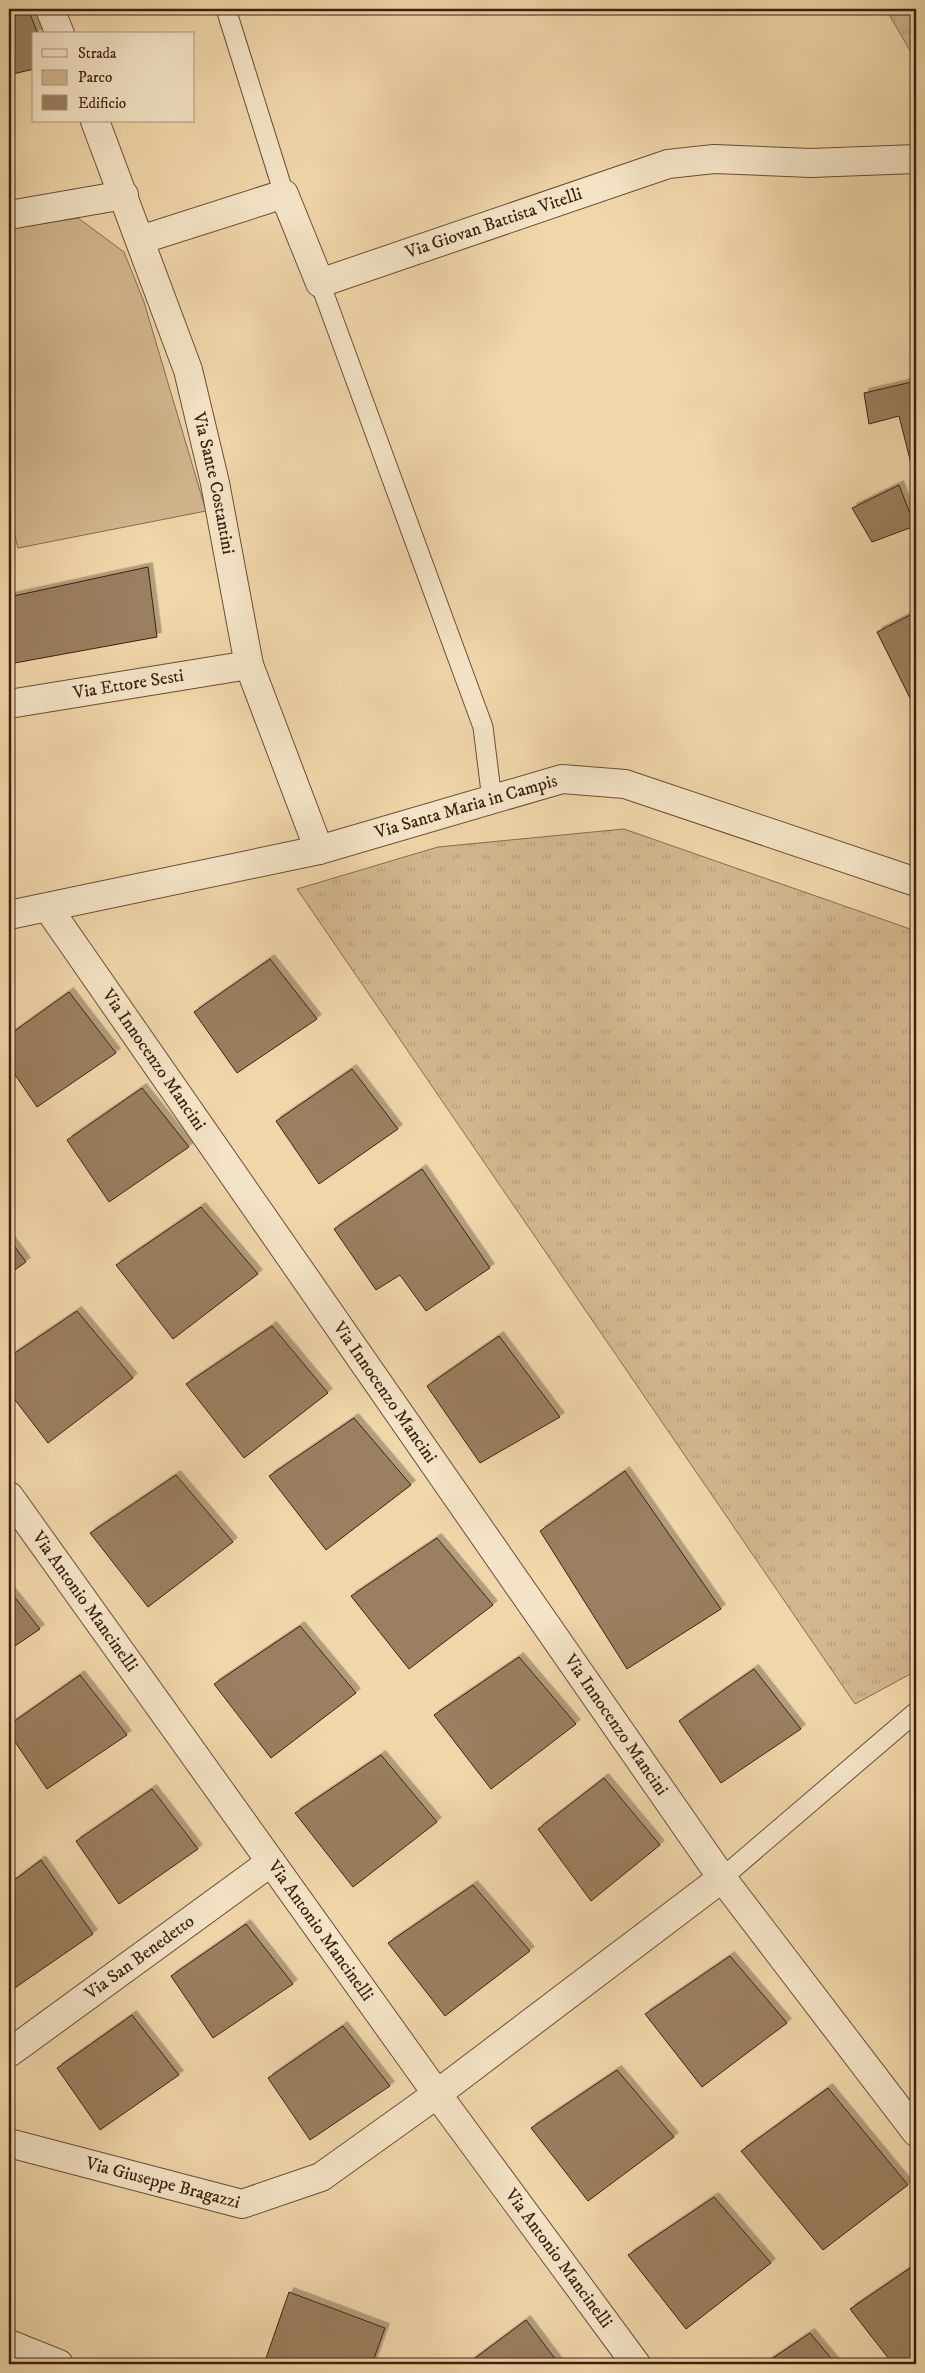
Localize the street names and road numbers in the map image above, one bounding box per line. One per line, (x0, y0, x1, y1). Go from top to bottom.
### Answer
street label: Via Giovan Battista Vitelli (402, 183, 585, 264)
street label: Via Sante Costantini (187, 409, 239, 556)
street label: Via Ettore Sesti (71, 665, 185, 705)
street label: Via Santa Maria in Campis (371, 770, 560, 844)
street label: Via Innocenzo Mancini (96, 984, 210, 1135)
street label: Via Innocenzo Mancini (327, 1317, 441, 1468)
street label: Via Antonio Mancinelli (26, 1526, 142, 1676)
street label: Via Innocenzo Mancini (558, 1649, 673, 1800)
street label: Via Antonio Mancinelli (262, 1856, 378, 2006)
street label: Via San Benedetto (80, 1910, 199, 2005)
street label: Via Giuseppe Bragazzi (82, 2152, 242, 2214)
street label: Via Antonio Mancinelli (499, 2184, 617, 2333)

